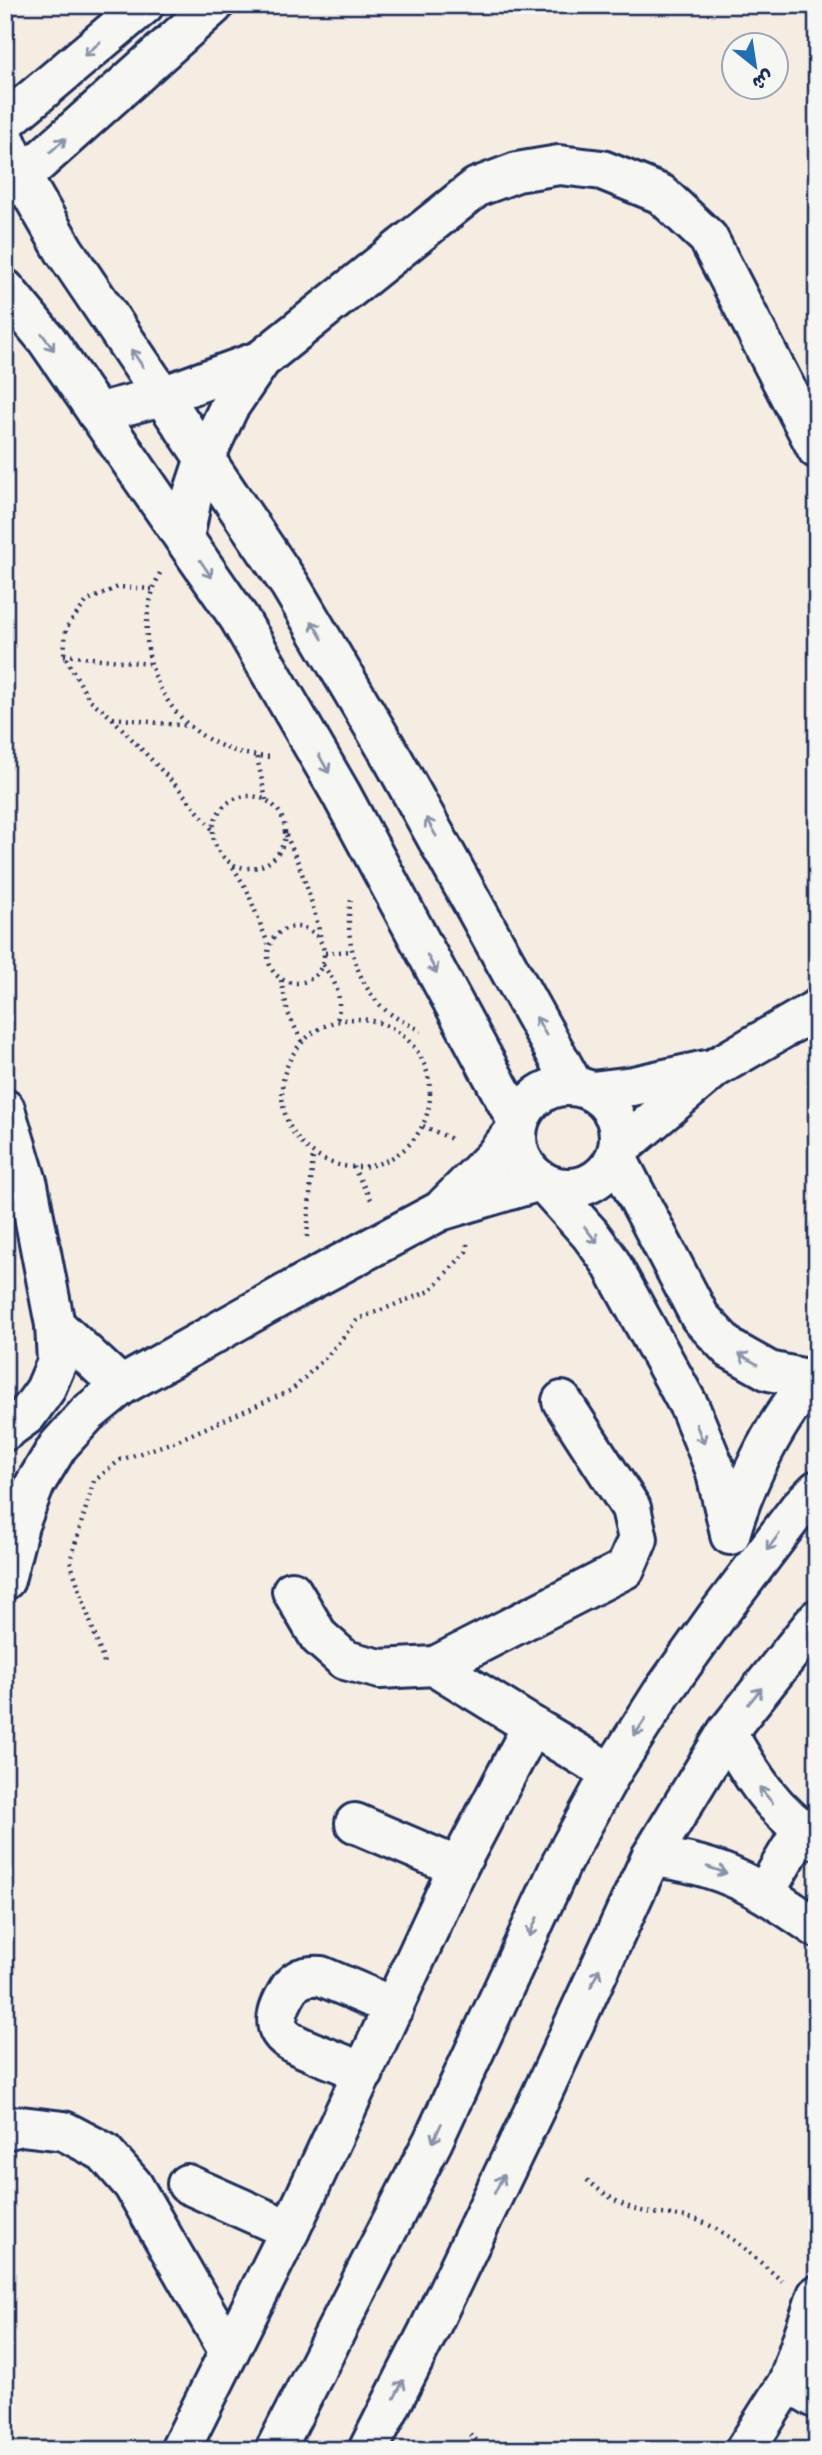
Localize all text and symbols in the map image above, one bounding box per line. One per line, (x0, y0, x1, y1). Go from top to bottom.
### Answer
north arrow (720, 32, 790, 102)
one-way arrow (83, 42, 101, 57)
text: ش (748, 64, 779, 96)
one-way arrow (48, 137, 66, 153)
one-way arrow (40, 332, 55, 351)
one-way arrow (130, 349, 144, 369)
one-way arrow (199, 559, 213, 578)
one-way arrow (310, 620, 323, 641)
one-way arrow (317, 753, 331, 773)
one-way arrow (424, 817, 437, 838)
one-way arrow (425, 953, 439, 973)
one-way arrow (534, 1016, 547, 1037)
one-way arrow (583, 1225, 598, 1244)
one-way arrow (738, 1352, 759, 1365)
one-way arrow (695, 1423, 708, 1444)
one-way arrow (766, 1533, 781, 1551)
one-way arrow (748, 1688, 763, 1706)
one-way arrow (633, 1716, 647, 1736)
one-way arrow (758, 1786, 774, 1804)
one-way arrow (706, 1865, 728, 1877)
one-way arrow (526, 1916, 539, 1937)
one-way arrow (589, 1968, 602, 1989)
one-way arrow (430, 2122, 443, 2143)
one-way arrow (493, 2174, 506, 2196)
one-way arrow (393, 2379, 407, 2400)

